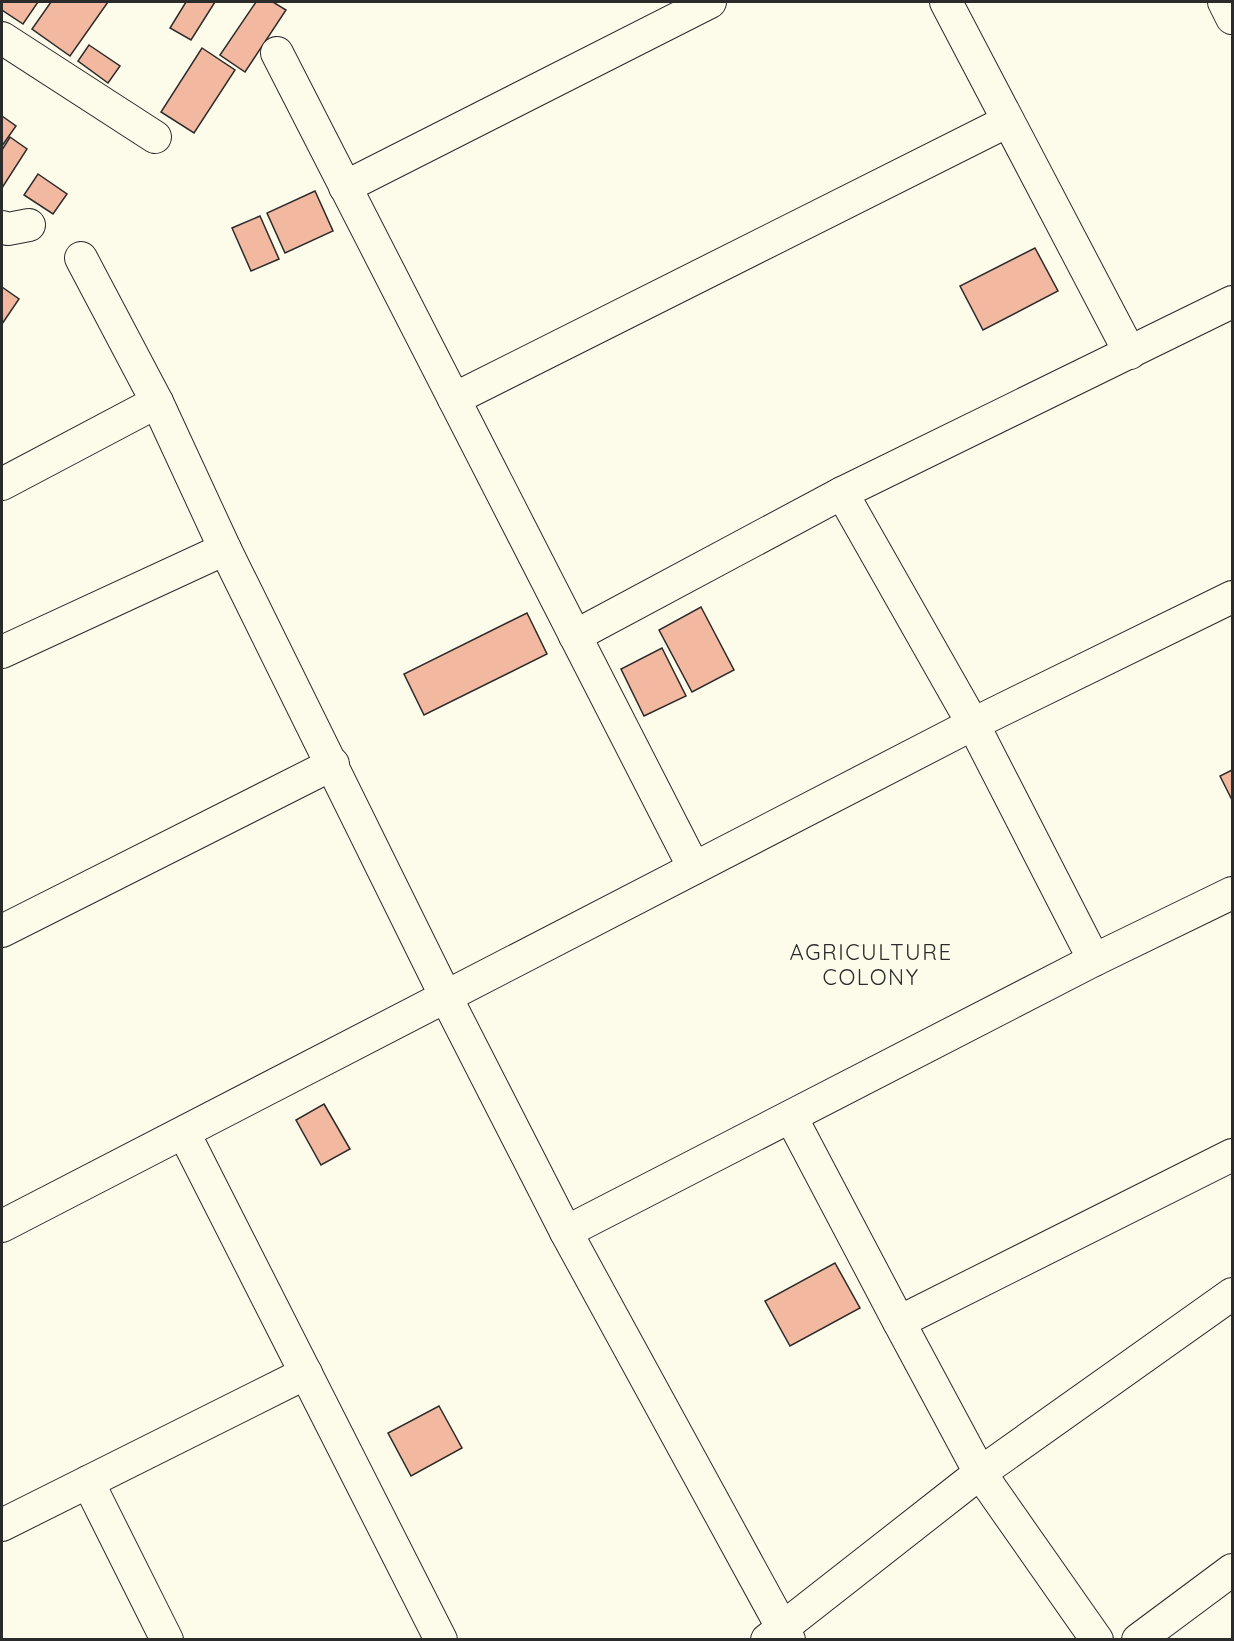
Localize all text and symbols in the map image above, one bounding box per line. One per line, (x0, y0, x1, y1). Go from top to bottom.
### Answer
district label: AGRICULTURE COLONY (790, 938, 952, 991)

